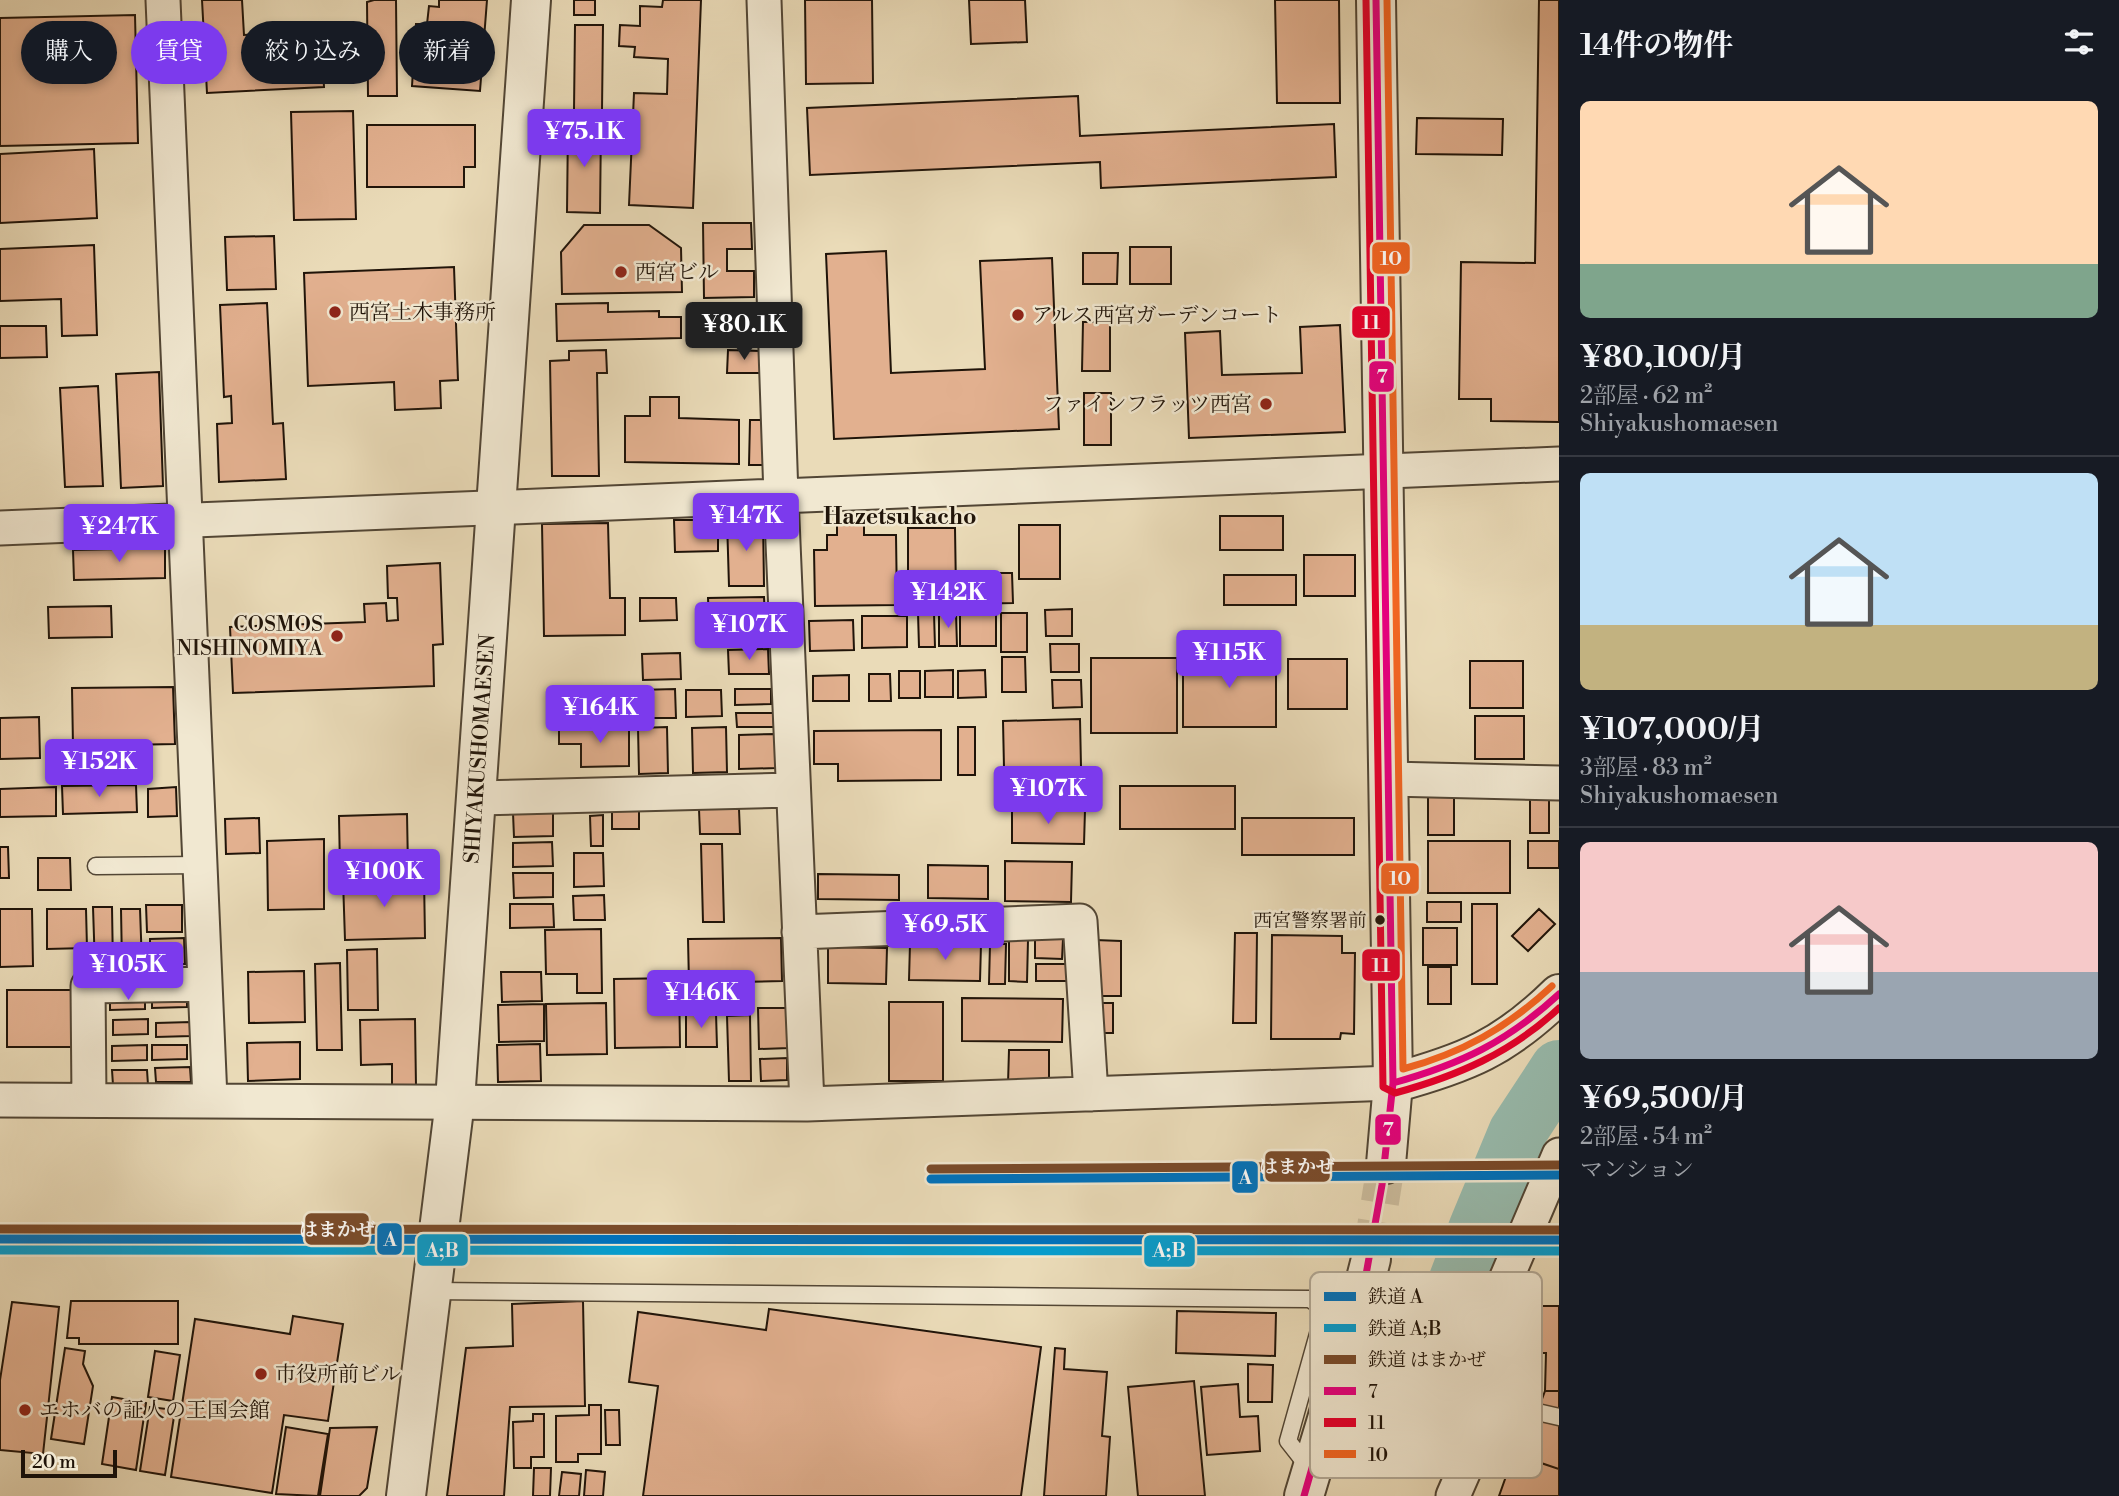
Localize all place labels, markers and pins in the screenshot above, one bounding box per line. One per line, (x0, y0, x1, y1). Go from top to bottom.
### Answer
pin: ¥75.1K (527, 110, 641, 169)
place label: 西宮ビル (635, 260, 719, 286)
marker: 西宮ビル (613, 264, 629, 280)
place label: 西宮土木事務所 (349, 300, 496, 326)
pin: ¥80.1K (687, 302, 801, 362)
place label: アルス西宮ガーデンコート (1032, 303, 1282, 329)
marker: 西宮土木事務所 (327, 304, 343, 320)
marker: アルス西宮ガーデンコート (1010, 307, 1026, 323)
place label: ファインフラッツ西宮 (1043, 392, 1252, 418)
marker: ファインフラッツ西宮 (1258, 396, 1274, 412)
pin: ¥147K (697, 494, 795, 553)
pin: ¥247K (70, 504, 168, 564)
pin: ¥142K (899, 570, 997, 630)
pin: ¥107K (700, 602, 798, 662)
place label: COSMOS NISHINOMIYA (176, 612, 324, 662)
marker: COSMOS NISHINOMIYA (329, 628, 345, 644)
pin: ¥115K (1180, 630, 1278, 690)
pin: ¥164K (551, 686, 649, 745)
pin: ¥152K (50, 740, 148, 799)
pin: ¥107K (999, 766, 1097, 826)
pin: ¥100K (335, 850, 433, 909)
pin: ¥69.5K (888, 902, 1002, 962)
place label: 西宮警察署前 (1253, 909, 1367, 933)
marker: 西宮警察署前 (1373, 913, 1387, 927)
pin: ¥105K (79, 942, 177, 1002)
pin: ¥146K (652, 970, 750, 1030)
place label: 市役所前ビル (275, 1362, 401, 1388)
marker: 市役所前ビル (253, 1366, 269, 1382)
place label: エホバの証人の王国会館 (39, 1398, 270, 1424)
marker: エホバの証人の王国会館 (17, 1402, 33, 1418)

